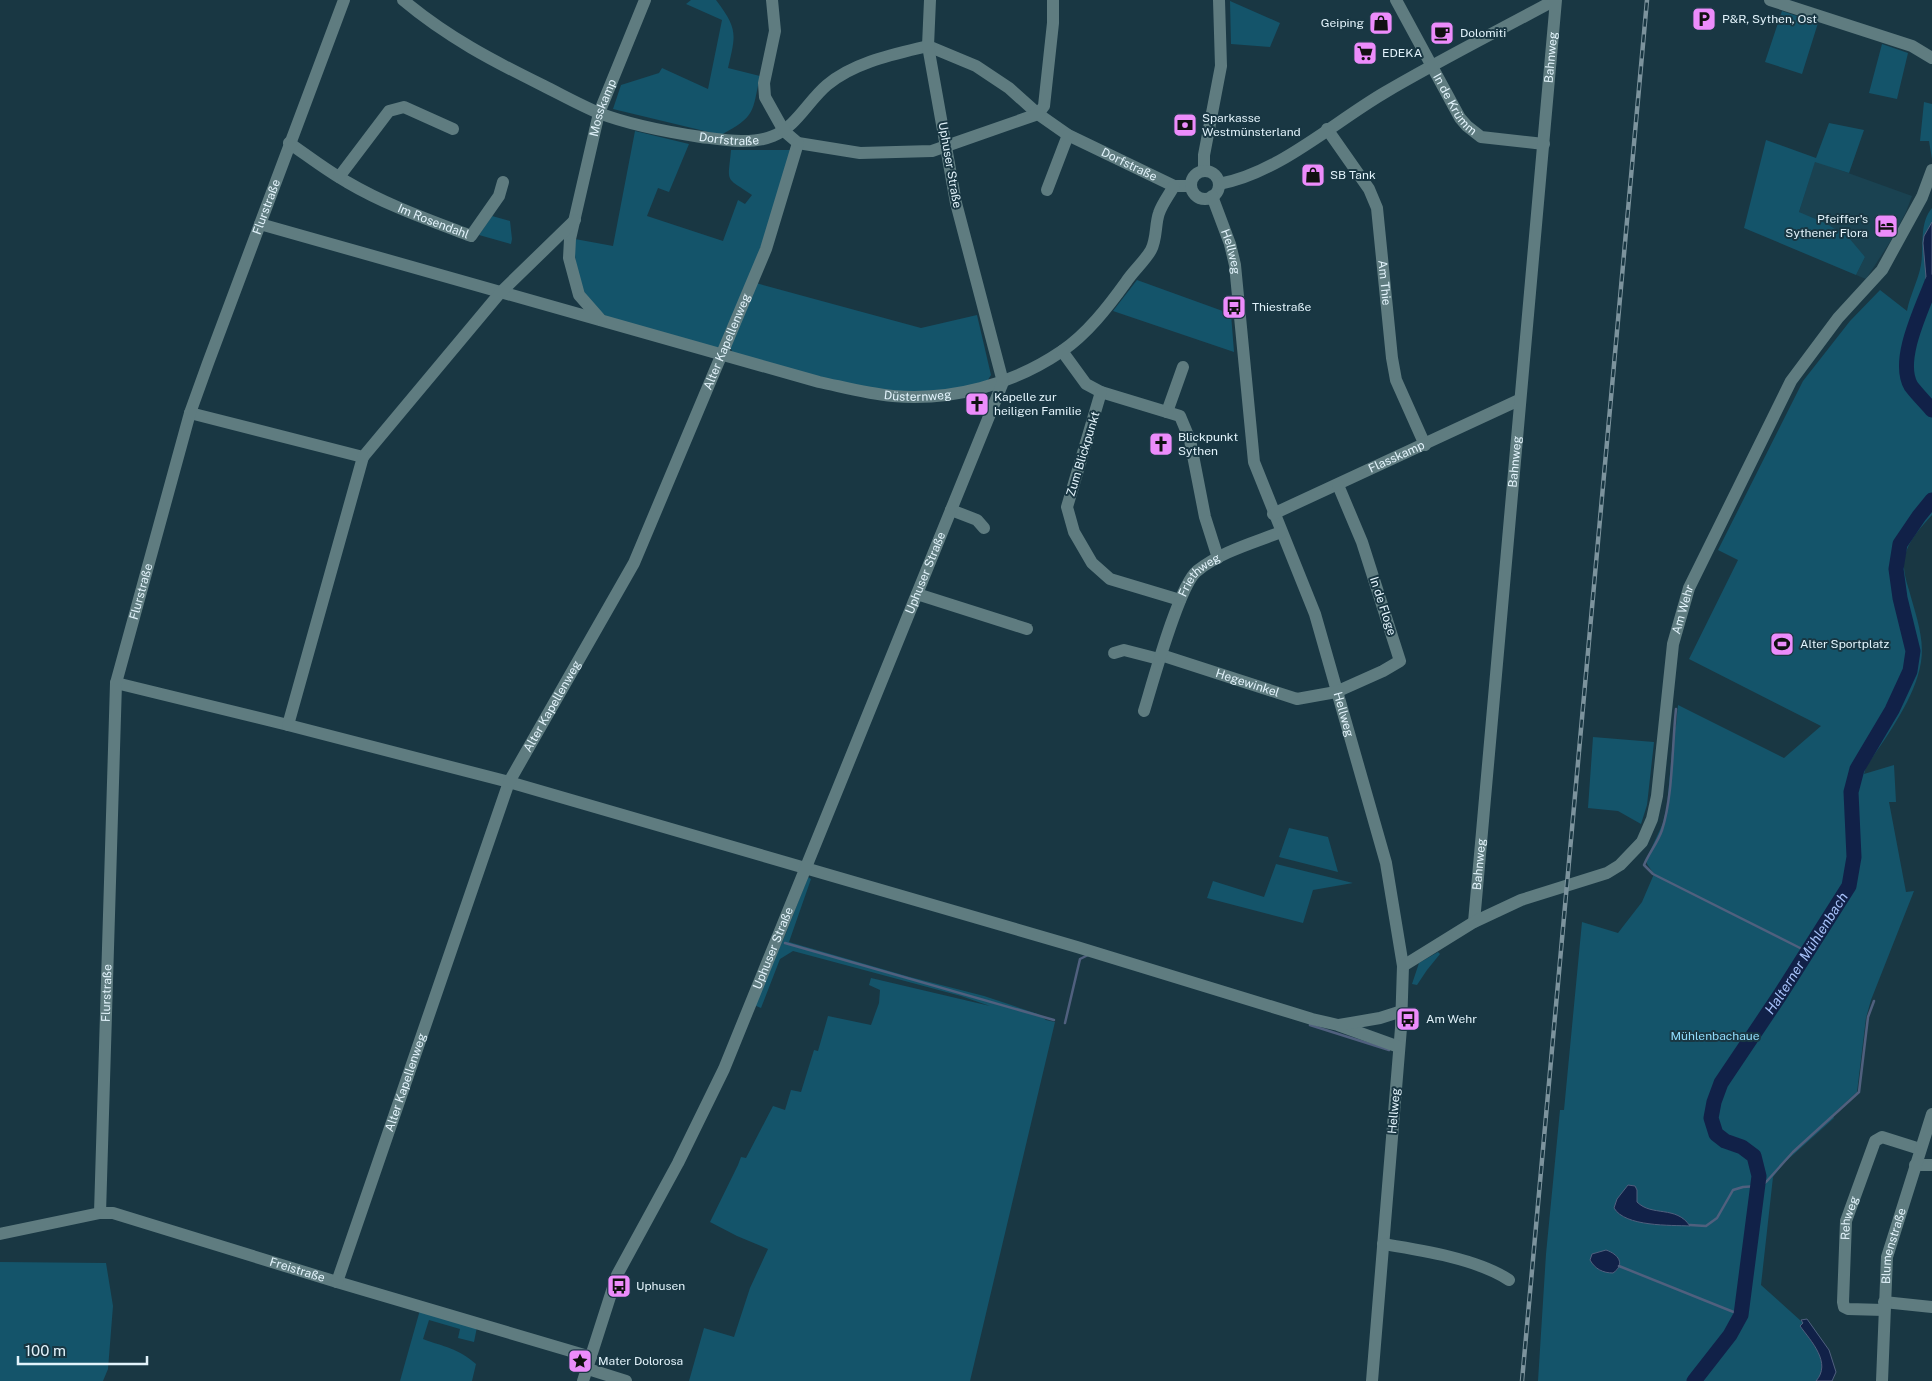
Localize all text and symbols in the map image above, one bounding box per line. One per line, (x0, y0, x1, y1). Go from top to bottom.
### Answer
parking icon: P&R, Sythen, Ost (1691, 6, 1717, 32)
shop icon: Geiping (1368, 10, 1394, 36)
place label: P&R, Sythen, Ost (1722, 12, 1817, 26)
place label: Geiping (1321, 16, 1364, 30)
cafe icon: Dolomiti (1429, 20, 1455, 46)
place label: Dolomiti (1460, 26, 1506, 40)
street label: Bahnweg (1542, 31, 1560, 84)
supermarket icon: EDEKA (1352, 40, 1378, 66)
place label: EDEKA (1382, 46, 1423, 60)
street label: In de Krümm (1430, 71, 1480, 138)
street label: Mosskamp (587, 77, 619, 138)
place label: Sparkasse Westmünsterland (1202, 111, 1301, 139)
bank icon: Sparkasse Westmünsterland (1172, 112, 1198, 138)
street label: Uphuser Straße (936, 121, 965, 209)
street label: Dorfstraße (698, 130, 760, 148)
street label: Dorfstraße (1099, 145, 1160, 184)
shop icon: SB Tank (1300, 162, 1326, 188)
place label: SB Tank (1330, 168, 1376, 182)
street label: Flurstraße (250, 177, 283, 237)
street label: Im Rosendahl (395, 201, 471, 242)
place label: Pfeiffer's Sythener Flora (1785, 212, 1868, 240)
hotel icon: Pfeiffer's Sythener Flora (1873, 213, 1899, 239)
street label: Hellweg (1218, 227, 1243, 275)
street label: Am Thie (1375, 259, 1394, 306)
street label: Alter Kapellenweg (701, 291, 753, 392)
bus stop icon: Thiestraße (1221, 294, 1247, 320)
place label: Thiestraße (1252, 300, 1312, 314)
street label: Düsternweg (883, 387, 952, 404)
place label: Kapelle zur heiligen Familie (994, 390, 1082, 418)
church icon: Kapelle zur heiligen Familie (964, 391, 990, 417)
street label: Zum Blickpunkt (1063, 410, 1103, 498)
place label: Blickpunkt Sythen (1178, 430, 1238, 458)
church icon: Blickpunkt Sythen (1148, 431, 1174, 457)
street label: Bahnweg (1506, 435, 1524, 488)
street label: Flasskamp (1366, 438, 1427, 476)
street label: Uphuser Straße (903, 530, 949, 616)
street label: Friethweg (1175, 550, 1223, 599)
street label: Flurstraße (127, 562, 156, 621)
street label: In de Floge (1367, 575, 1399, 637)
street label: Am Wehr (1669, 582, 1697, 636)
sports icon: Alter Sportplatz (1769, 631, 1795, 657)
place label: Alter Sportplatz (1800, 637, 1890, 651)
street label: Alter Kapellenweg (521, 658, 584, 755)
street label: Hegewinkel (1214, 666, 1282, 700)
street label: Hellweg (1331, 690, 1357, 739)
street label: Bahnweg (1470, 838, 1488, 891)
water label: Halterner Mühlenbach (1761, 889, 1851, 1017)
street label: Uphuser Straße (750, 905, 796, 991)
street label: Flurstraße (99, 964, 115, 1022)
bus stop icon: Am Wehr (1395, 1006, 1421, 1032)
place label: Am Wehr (1426, 1012, 1477, 1026)
park label: Mühlenbachaue (1670, 1029, 1760, 1043)
street label: Alter Kapellenweg (382, 1031, 429, 1134)
street label: Hellweg (1385, 1087, 1403, 1135)
street label: Rehweg (1838, 1194, 1861, 1240)
street label: Blumenstraße (1879, 1206, 1909, 1284)
street label: Freistraße (268, 1255, 327, 1285)
bus stop icon: Uphusen (606, 1273, 632, 1299)
place label: Uphusen (636, 1279, 685, 1293)
scale bar (18, 1334, 146, 1366)
text: 100 m (25, 1342, 66, 1359)
place icon: Mater Dolorosa (567, 1348, 593, 1374)
place label: Mater Dolorosa (598, 1354, 683, 1368)

